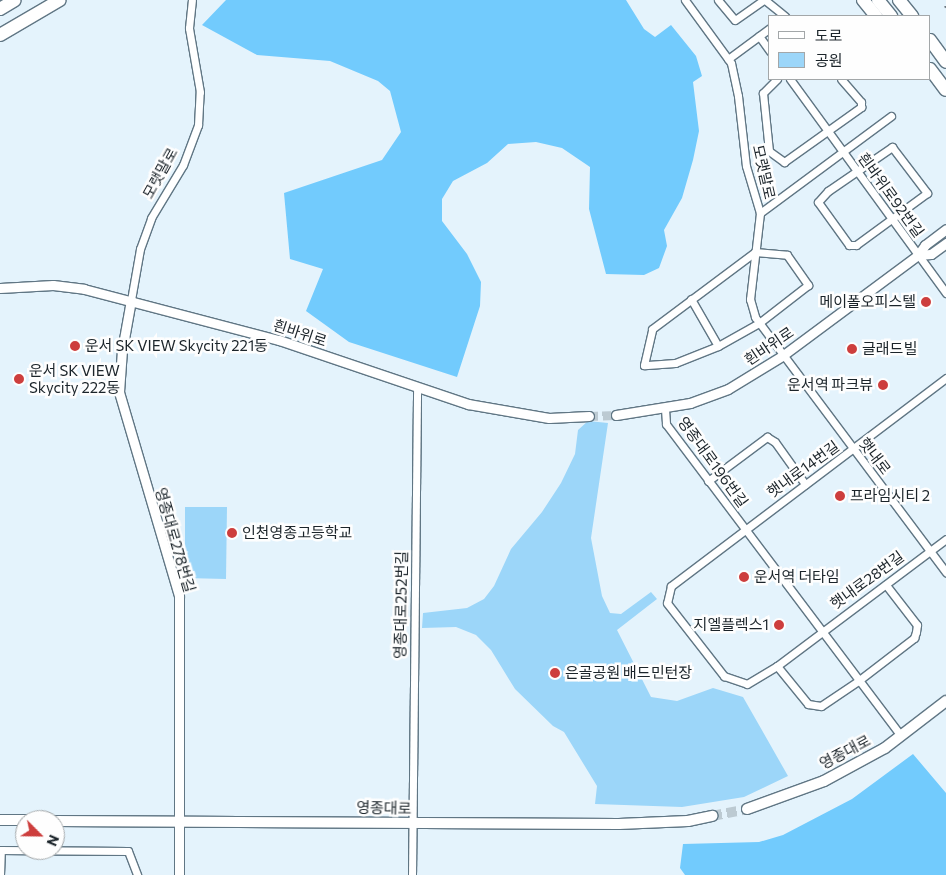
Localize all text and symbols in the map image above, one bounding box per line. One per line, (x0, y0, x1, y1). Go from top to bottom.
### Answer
legend (768, 15, 931, 80)
text: 도로 (815, 26, 843, 44)
text: 공원 (815, 51, 843, 69)
street label: 모랫말로 (749, 143, 779, 201)
street label: 모랫말로 (139, 144, 181, 202)
street label: 흰바위로92번길 (854, 149, 928, 241)
place label: 메이폴오피스텔 (819, 293, 916, 311)
marker: 메이폴오피스텔 (920, 296, 932, 308)
street label: 흰바위로 (271, 316, 329, 350)
street label: 흰바위로 (741, 323, 797, 369)
place label: 운서 SK VIEW Skycity 221동 (85, 337, 268, 355)
marker: 운서 SK VIEW Skycity 221동 (69, 340, 81, 352)
place label: 글래드빌 (862, 340, 917, 358)
marker: 글래드빌 (846, 343, 858, 355)
place label: 운서 SK VIEW Skycity 222동 (29, 361, 120, 396)
marker: 운서 SK VIEW Skycity 222동 (13, 373, 25, 385)
place label: 운서역 파크뷰 (787, 376, 873, 394)
marker: 운서역 파크뷰 (877, 379, 889, 391)
street label: 영종대로196번길 (674, 413, 752, 511)
street label: 햇내로 (855, 434, 895, 478)
street label: 햇내로14번길 (764, 437, 842, 501)
street label: 영종대로278번길 (151, 486, 199, 594)
place label: 프라임시티 2 (850, 487, 930, 505)
marker: 프라임시티 2 (834, 490, 846, 502)
place label: 인천영종고등학교 (242, 524, 352, 542)
marker: 인천영종고등학교 (226, 527, 238, 539)
street label: 햇내로28번길 (827, 547, 907, 613)
street label: 영종대로252번길 (391, 551, 411, 659)
place label: 운서역 더타임 (754, 568, 840, 586)
marker: 운서역 더타임 (738, 571, 750, 583)
place label: 지엘플렉스1 (694, 616, 769, 634)
marker: 지엘플렉스1 (773, 619, 785, 631)
place label: 은골공원 배드민턴장 (565, 664, 692, 682)
marker: 은골공원 배드민턴장 (549, 667, 561, 679)
street label: 영종대로 (816, 731, 874, 773)
street label: 영종대로 (356, 799, 412, 817)
north arrow (15, 810, 65, 860)
text: N (43, 833, 63, 849)

